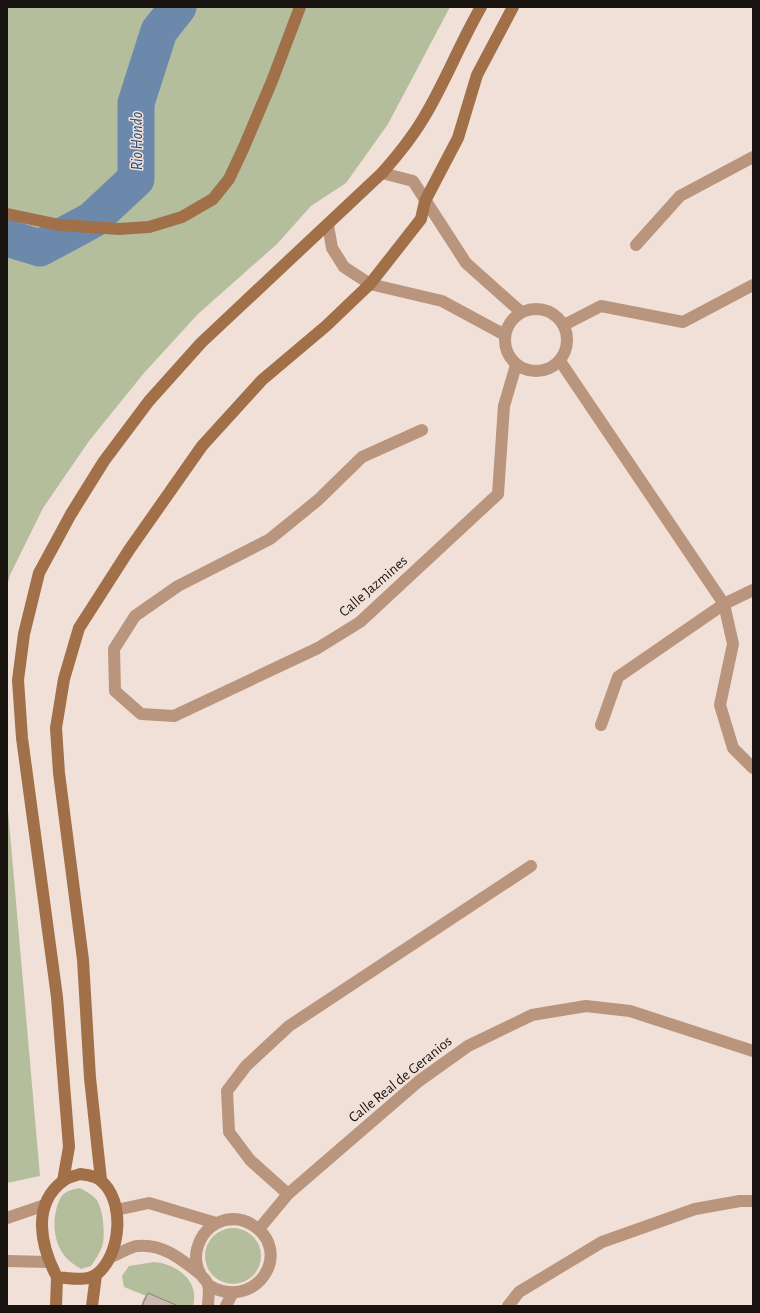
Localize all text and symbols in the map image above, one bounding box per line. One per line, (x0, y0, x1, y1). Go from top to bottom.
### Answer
water label: Rio Hondo (129, 111, 145, 170)
street label: Calle Jazmines (336, 553, 410, 620)
street label: Calle Real de Geranios (346, 1033, 455, 1125)

